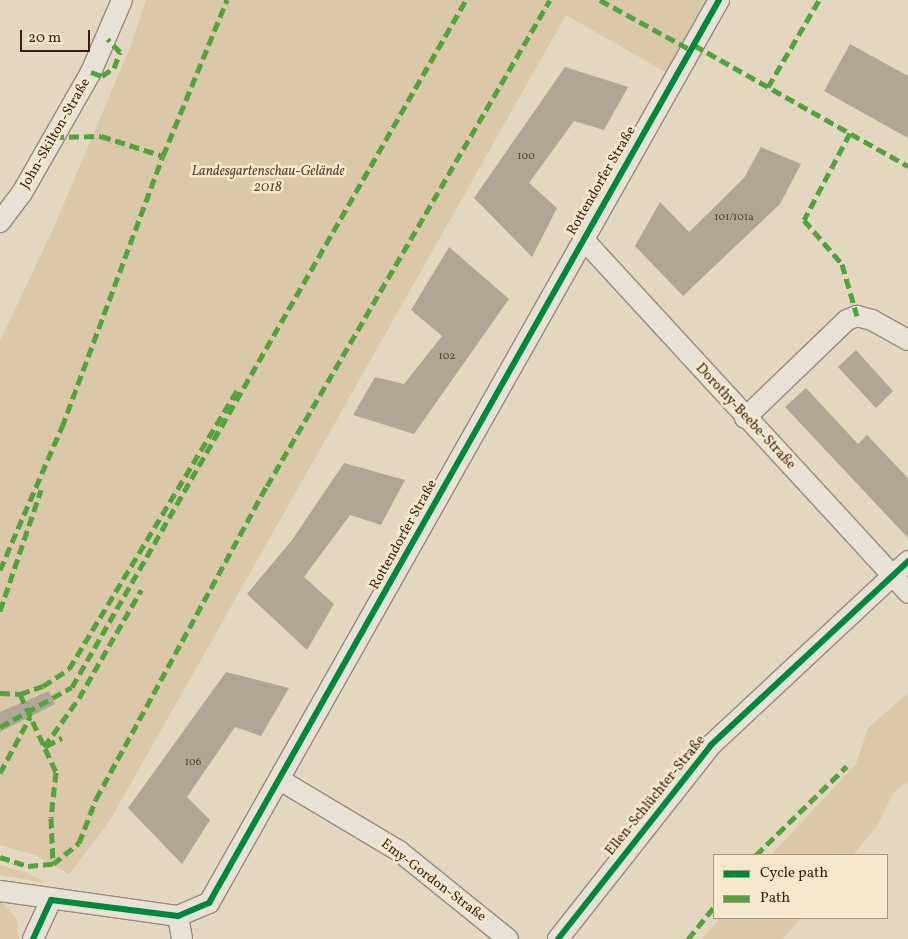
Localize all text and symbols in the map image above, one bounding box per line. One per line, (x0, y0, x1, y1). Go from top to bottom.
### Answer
scale bar (22, 20, 92, 52)
text: 20 m (28, 28, 61, 49)
street label: John-Skilton-Straße (17, 76, 95, 192)
street label: Rottendorfer Straße (564, 124, 640, 238)
house number: 100 (517, 150, 535, 164)
park label: Landesgartenschau-Gelände 2018 (191, 164, 345, 196)
house number: 101/101a (714, 211, 754, 225)
house number: 102 (439, 350, 455, 364)
street label: Dorothy-Beebe-Straße (691, 360, 799, 474)
street label: Rottendorfer Straße (367, 477, 441, 593)
street label: Ellen-Schlüchter-Straße (602, 733, 710, 859)
house number: 106 (185, 756, 201, 770)
street label: Emy-Gordon-Straße (377, 836, 489, 926)
legend (713, 854, 888, 919)
text: Cycle path (760, 863, 828, 884)
text: Path (760, 888, 790, 909)

